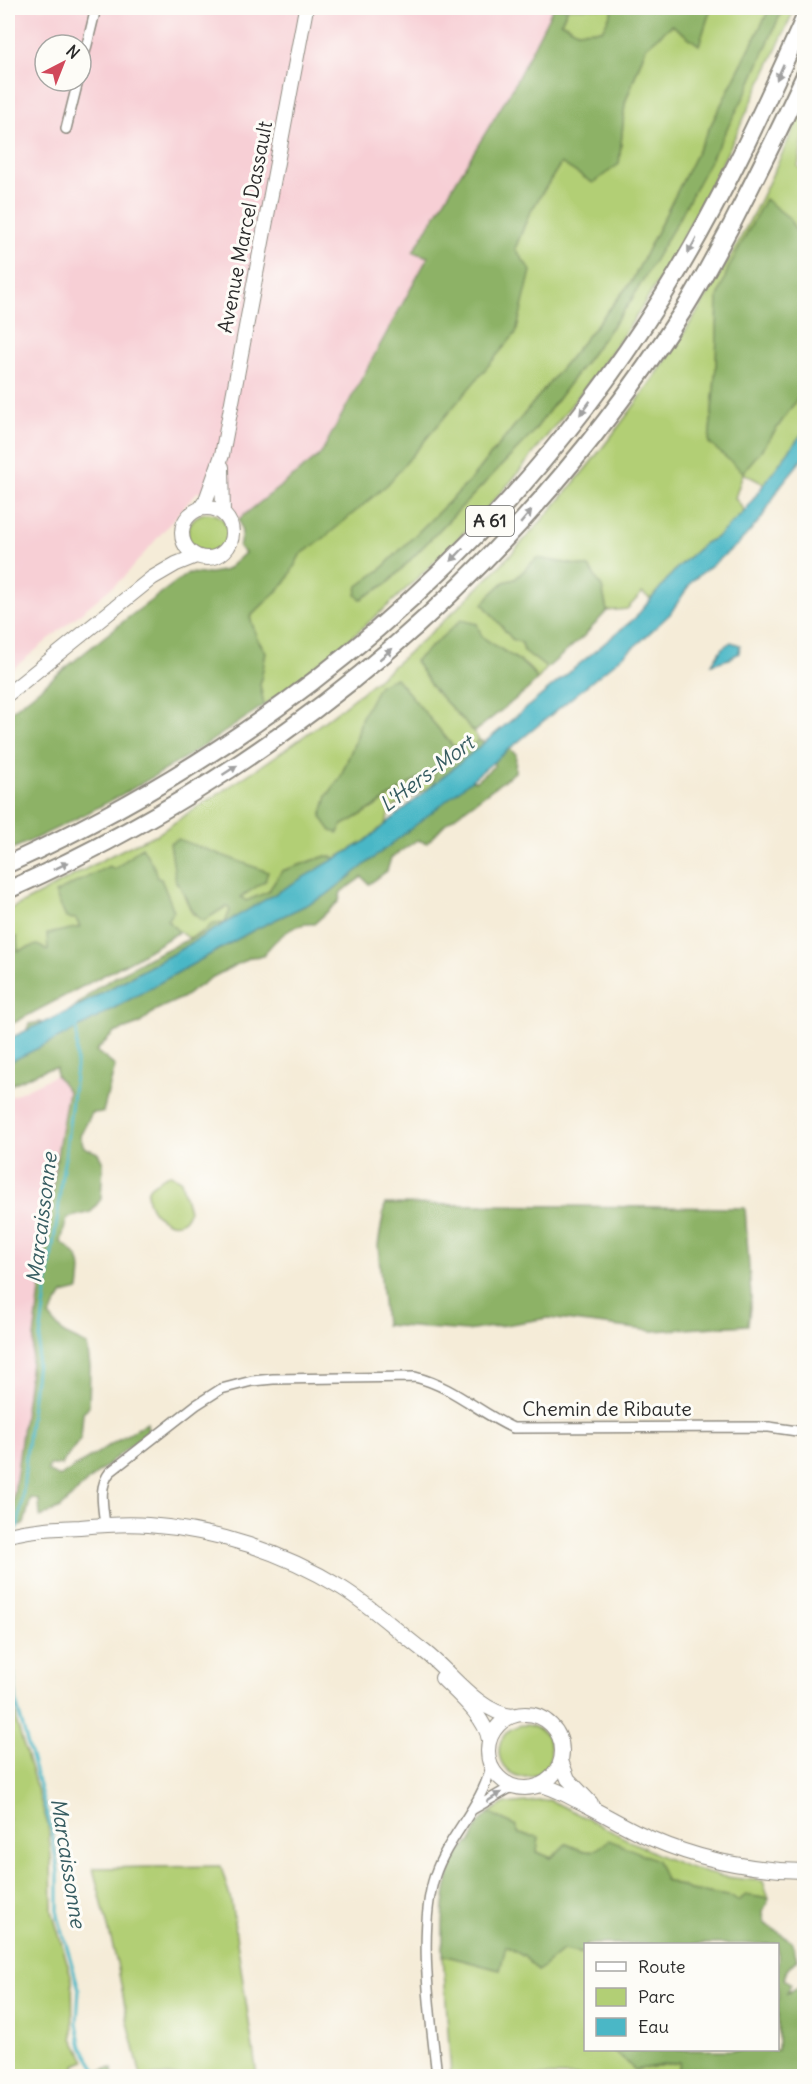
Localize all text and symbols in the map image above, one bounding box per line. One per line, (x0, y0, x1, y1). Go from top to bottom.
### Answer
north arrow (33, 33, 93, 93)
text: N (62, 41, 84, 63)
one-way arrow (775, 63, 785, 81)
street label: Avenue Marcel Dassault (212, 119, 277, 335)
one-way arrow (687, 238, 697, 255)
one-way arrow (579, 401, 591, 416)
road number: A 61 (466, 506, 514, 536)
one-way arrow (519, 510, 532, 525)
one-way arrow (450, 548, 464, 562)
one-way arrow (379, 648, 394, 660)
water label: L'Hers-Mort (374, 728, 482, 818)
one-way arrow (222, 765, 238, 776)
one-way arrow (52, 861, 69, 871)
water label: Marcaissonne (20, 1150, 63, 1285)
street label: Chemin de Ribaute (522, 1396, 692, 1421)
one-way arrow (486, 1792, 502, 1803)
water label: Marcaissonne (45, 1796, 92, 1931)
legend (584, 1943, 779, 2051)
text: Route (638, 1955, 686, 1978)
text: Parc (638, 1985, 675, 2008)
text: Eau (638, 2015, 669, 2038)

